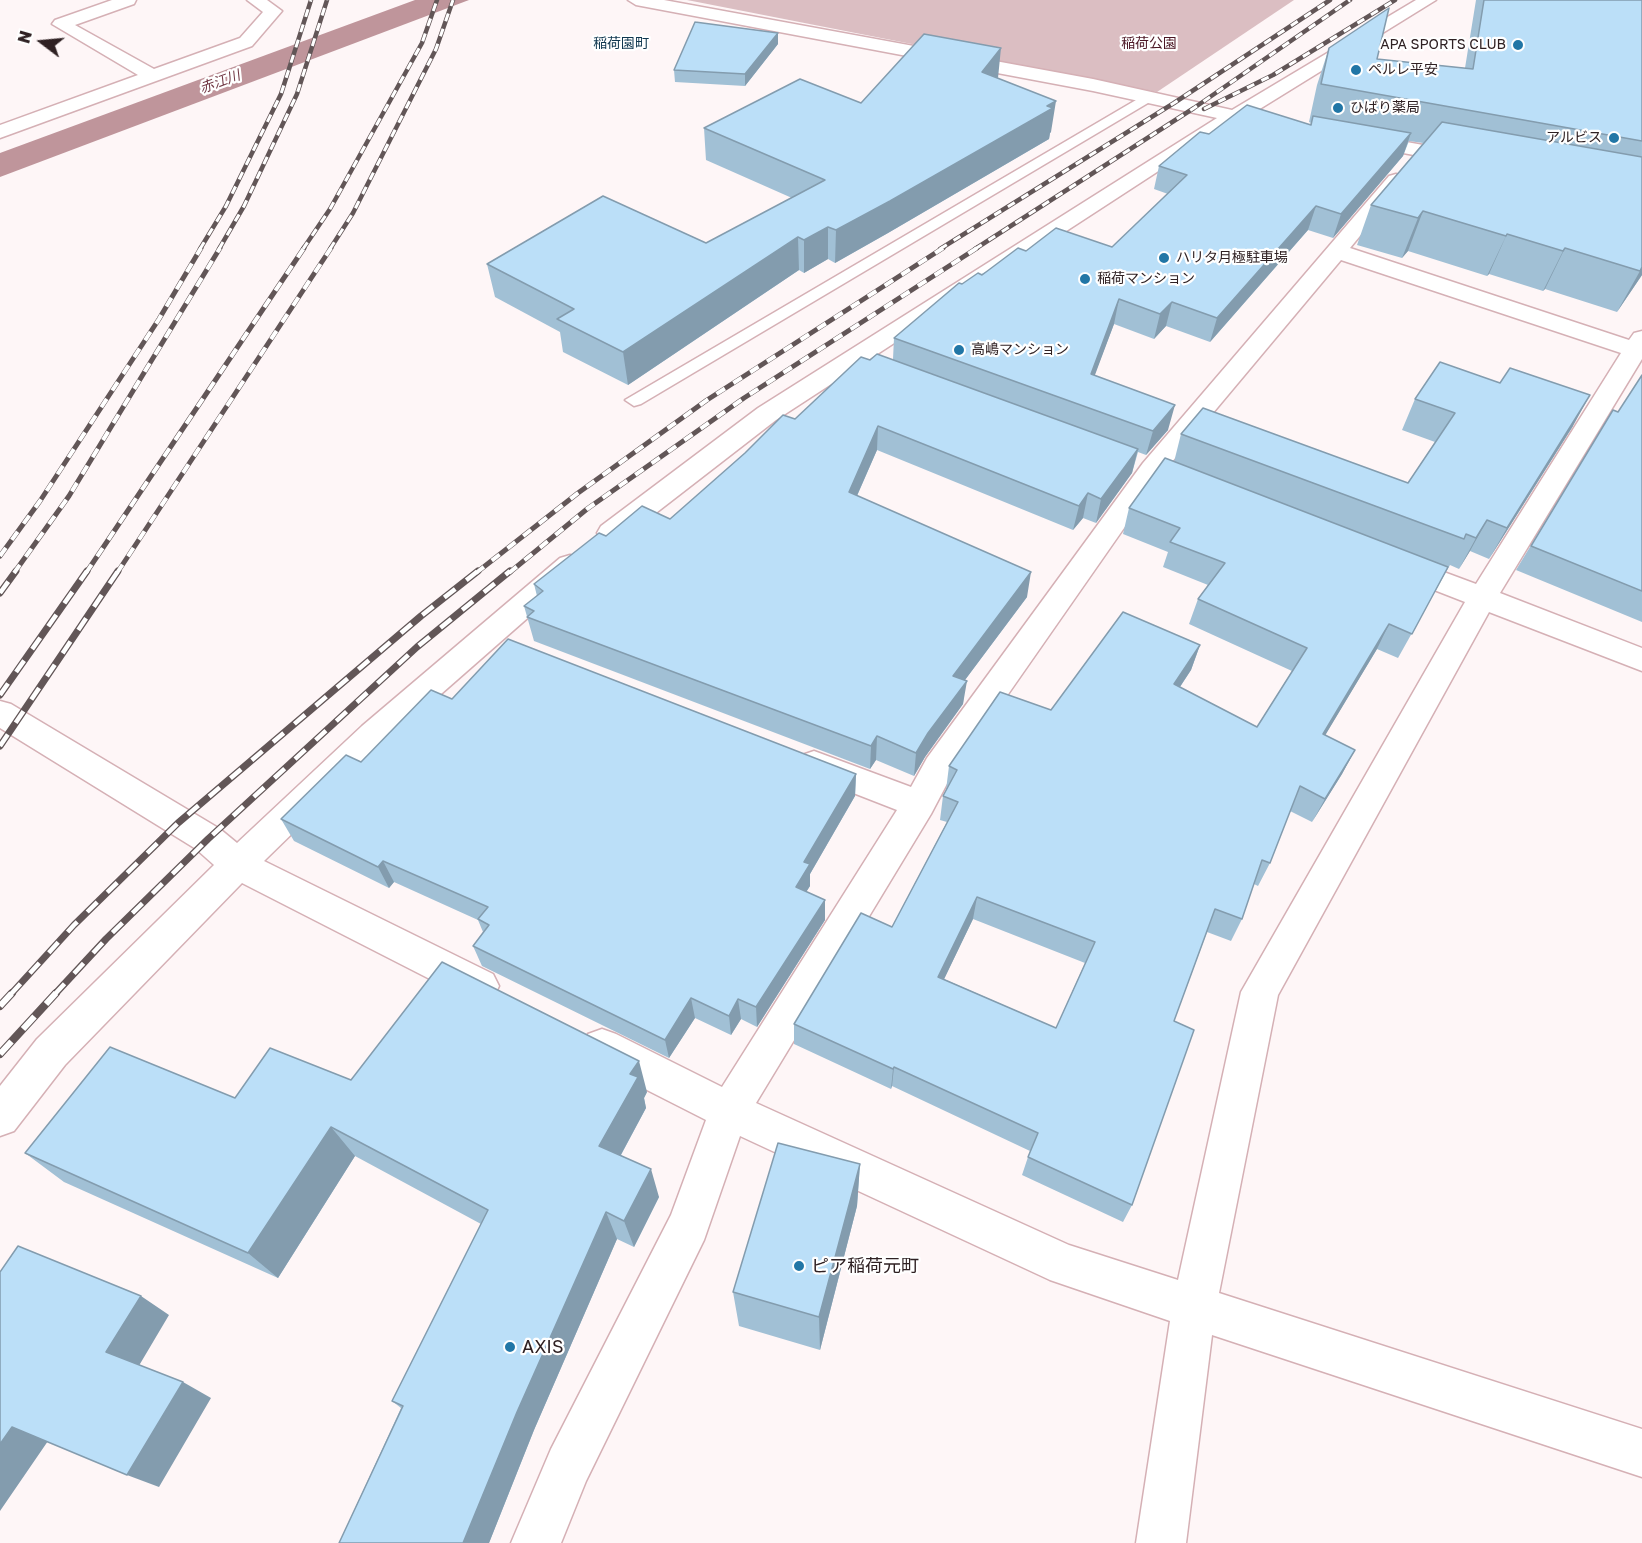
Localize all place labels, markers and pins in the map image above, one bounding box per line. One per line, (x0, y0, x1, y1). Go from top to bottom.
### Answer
place label: APA SPORTS CLUB (1380, 37, 1506, 53)
marker: APA SPORTS CLUB (1511, 38, 1525, 52)
place label: ペルレ平安 (1368, 62, 1438, 78)
marker: ペルレ平安 (1349, 63, 1363, 77)
place label: ひばり薬局 (1350, 100, 1420, 116)
marker: ひばり薬局 (1331, 101, 1345, 115)
place label: アルビス (1546, 130, 1602, 146)
marker: アルビス (1607, 131, 1621, 145)
place label: ハリタ月極駐車場 (1176, 250, 1288, 266)
marker: ハリタ月極駐車場 (1157, 251, 1171, 265)
place label: 稲荷マンション (1097, 271, 1195, 287)
marker: 稲荷マンション (1078, 272, 1092, 286)
place label: 高嶋マンション (971, 342, 1069, 358)
marker: 高嶋マンション (952, 343, 966, 357)
place label: ピア稲荷元町 (811, 1255, 919, 1277)
marker: ピア稲荷元町 (792, 1259, 806, 1273)
place label: AXIS (522, 1336, 563, 1358)
marker: AXIS (503, 1340, 517, 1354)

